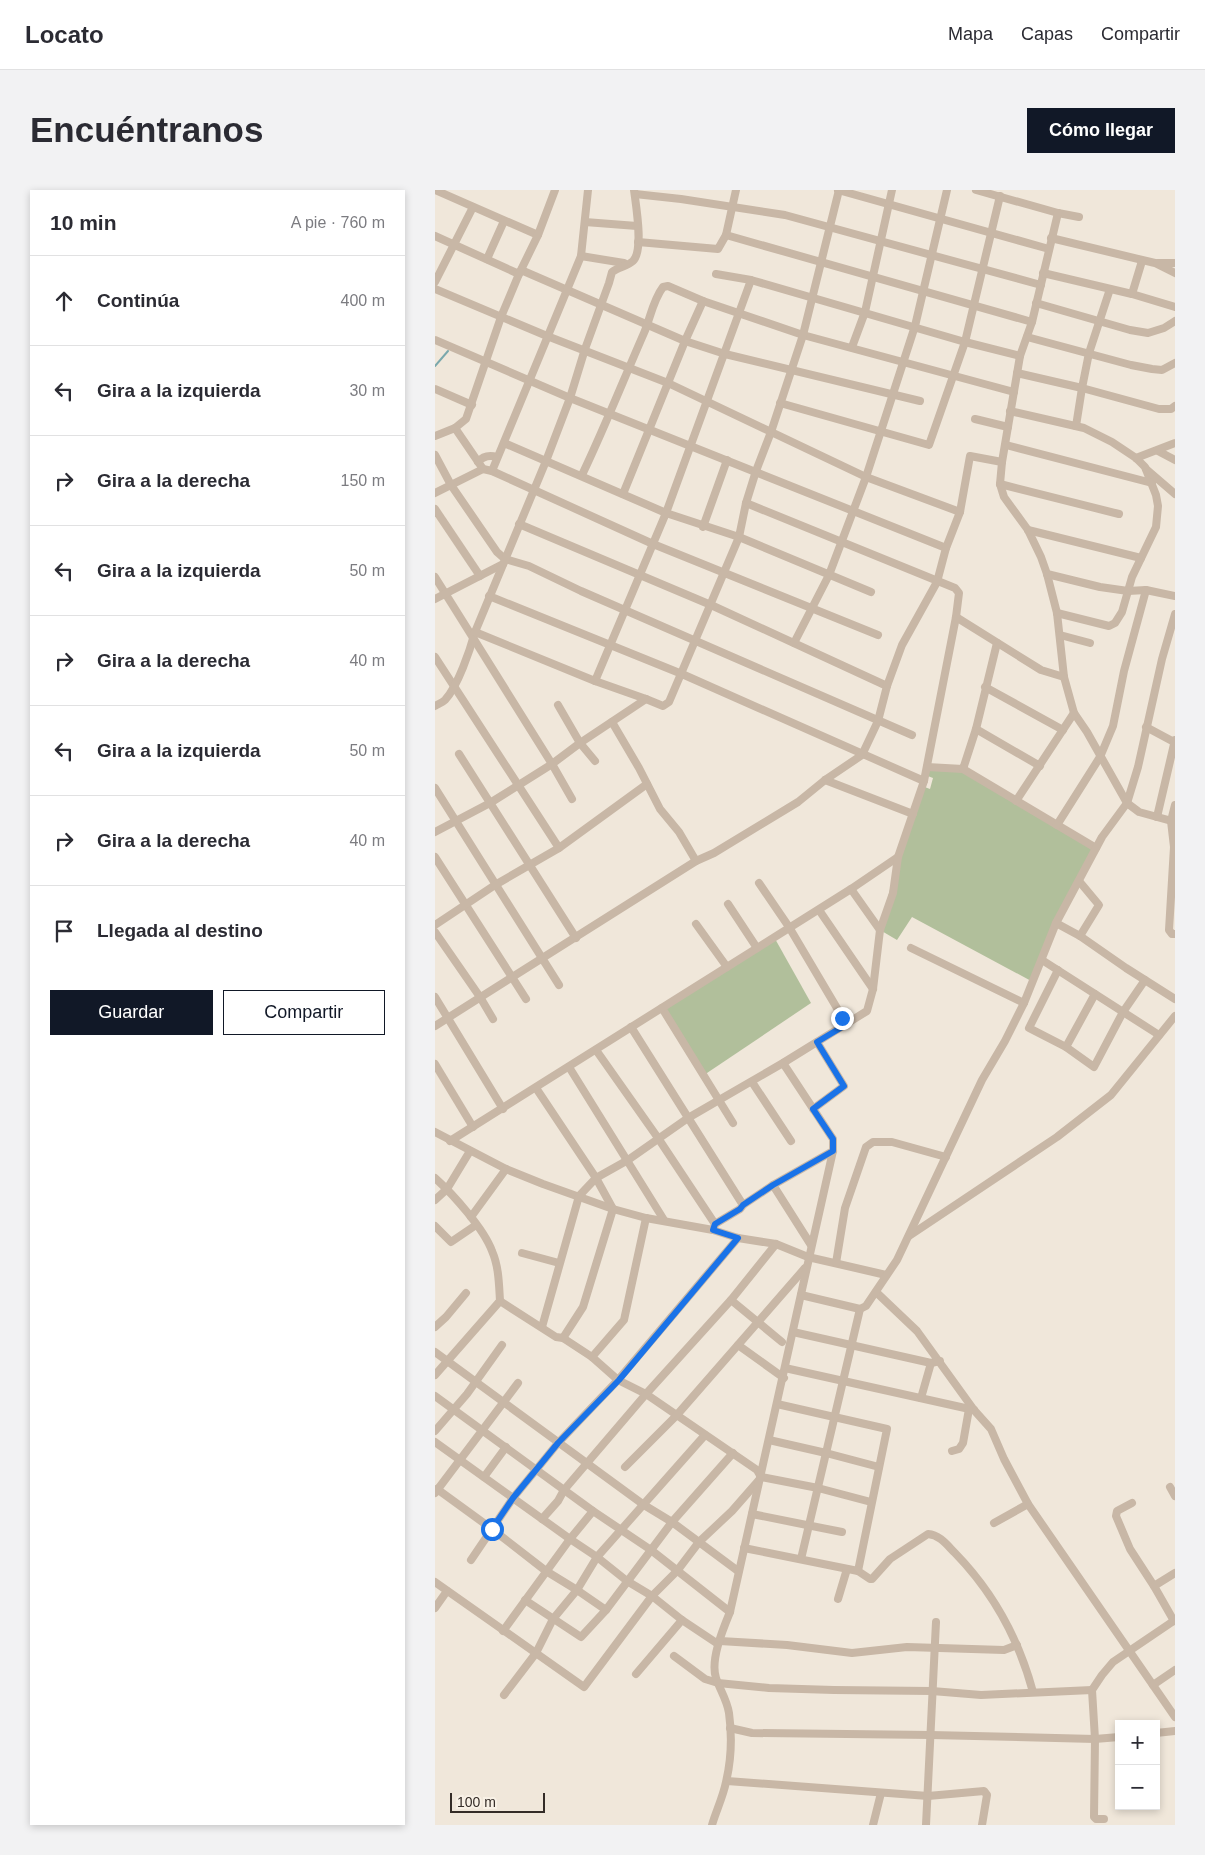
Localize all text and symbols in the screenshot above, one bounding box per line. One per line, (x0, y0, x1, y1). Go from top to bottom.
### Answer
text: Locato (25, 21, 104, 48)
text: Mapa (948, 24, 993, 44)
text: Capas (1021, 24, 1073, 44)
text: Compartir (1101, 24, 1180, 44)
button: Cómo llegar (1027, 108, 1175, 153)
text: Encuéntranos (30, 110, 263, 149)
text: 10 min (50, 211, 117, 234)
text: A pie · 760 m (291, 214, 385, 231)
icon: ahead (50, 287, 78, 315)
text: Continúa (97, 290, 179, 311)
text: 400 m (341, 292, 385, 309)
icon: left (50, 377, 78, 405)
text: Gira a la izquierda (97, 380, 261, 401)
text: 30 m (349, 382, 385, 399)
icon: right (50, 467, 78, 495)
text: Gira a la derecha (97, 470, 250, 491)
text: 150 m (341, 472, 385, 489)
icon: left (50, 557, 78, 585)
text: Gira a la izquierda (97, 560, 261, 581)
text: 50 m (349, 562, 385, 579)
icon: right (50, 647, 78, 675)
text: Gira a la derecha (97, 650, 250, 671)
text: 40 m (349, 652, 385, 669)
icon: left (50, 737, 78, 765)
text: Gira a la izquierda (97, 740, 261, 761)
text: 50 m (349, 742, 385, 759)
icon: right (50, 827, 78, 855)
text: Gira a la derecha (97, 830, 250, 851)
text: 40 m (349, 832, 385, 849)
icon: arrive (50, 917, 78, 945)
text: Llegada al destino (97, 920, 263, 941)
button: Guardar (50, 990, 213, 1035)
button: Compartir (223, 990, 385, 1035)
route end (831, 1007, 854, 1030)
route start (481, 1518, 504, 1541)
map controls (1115, 1720, 1160, 1810)
button: + (1115, 1720, 1160, 1765)
button: − (1115, 1765, 1160, 1810)
scale bar (450, 1790, 545, 1813)
text: 100 m (457, 1794, 496, 1810)

